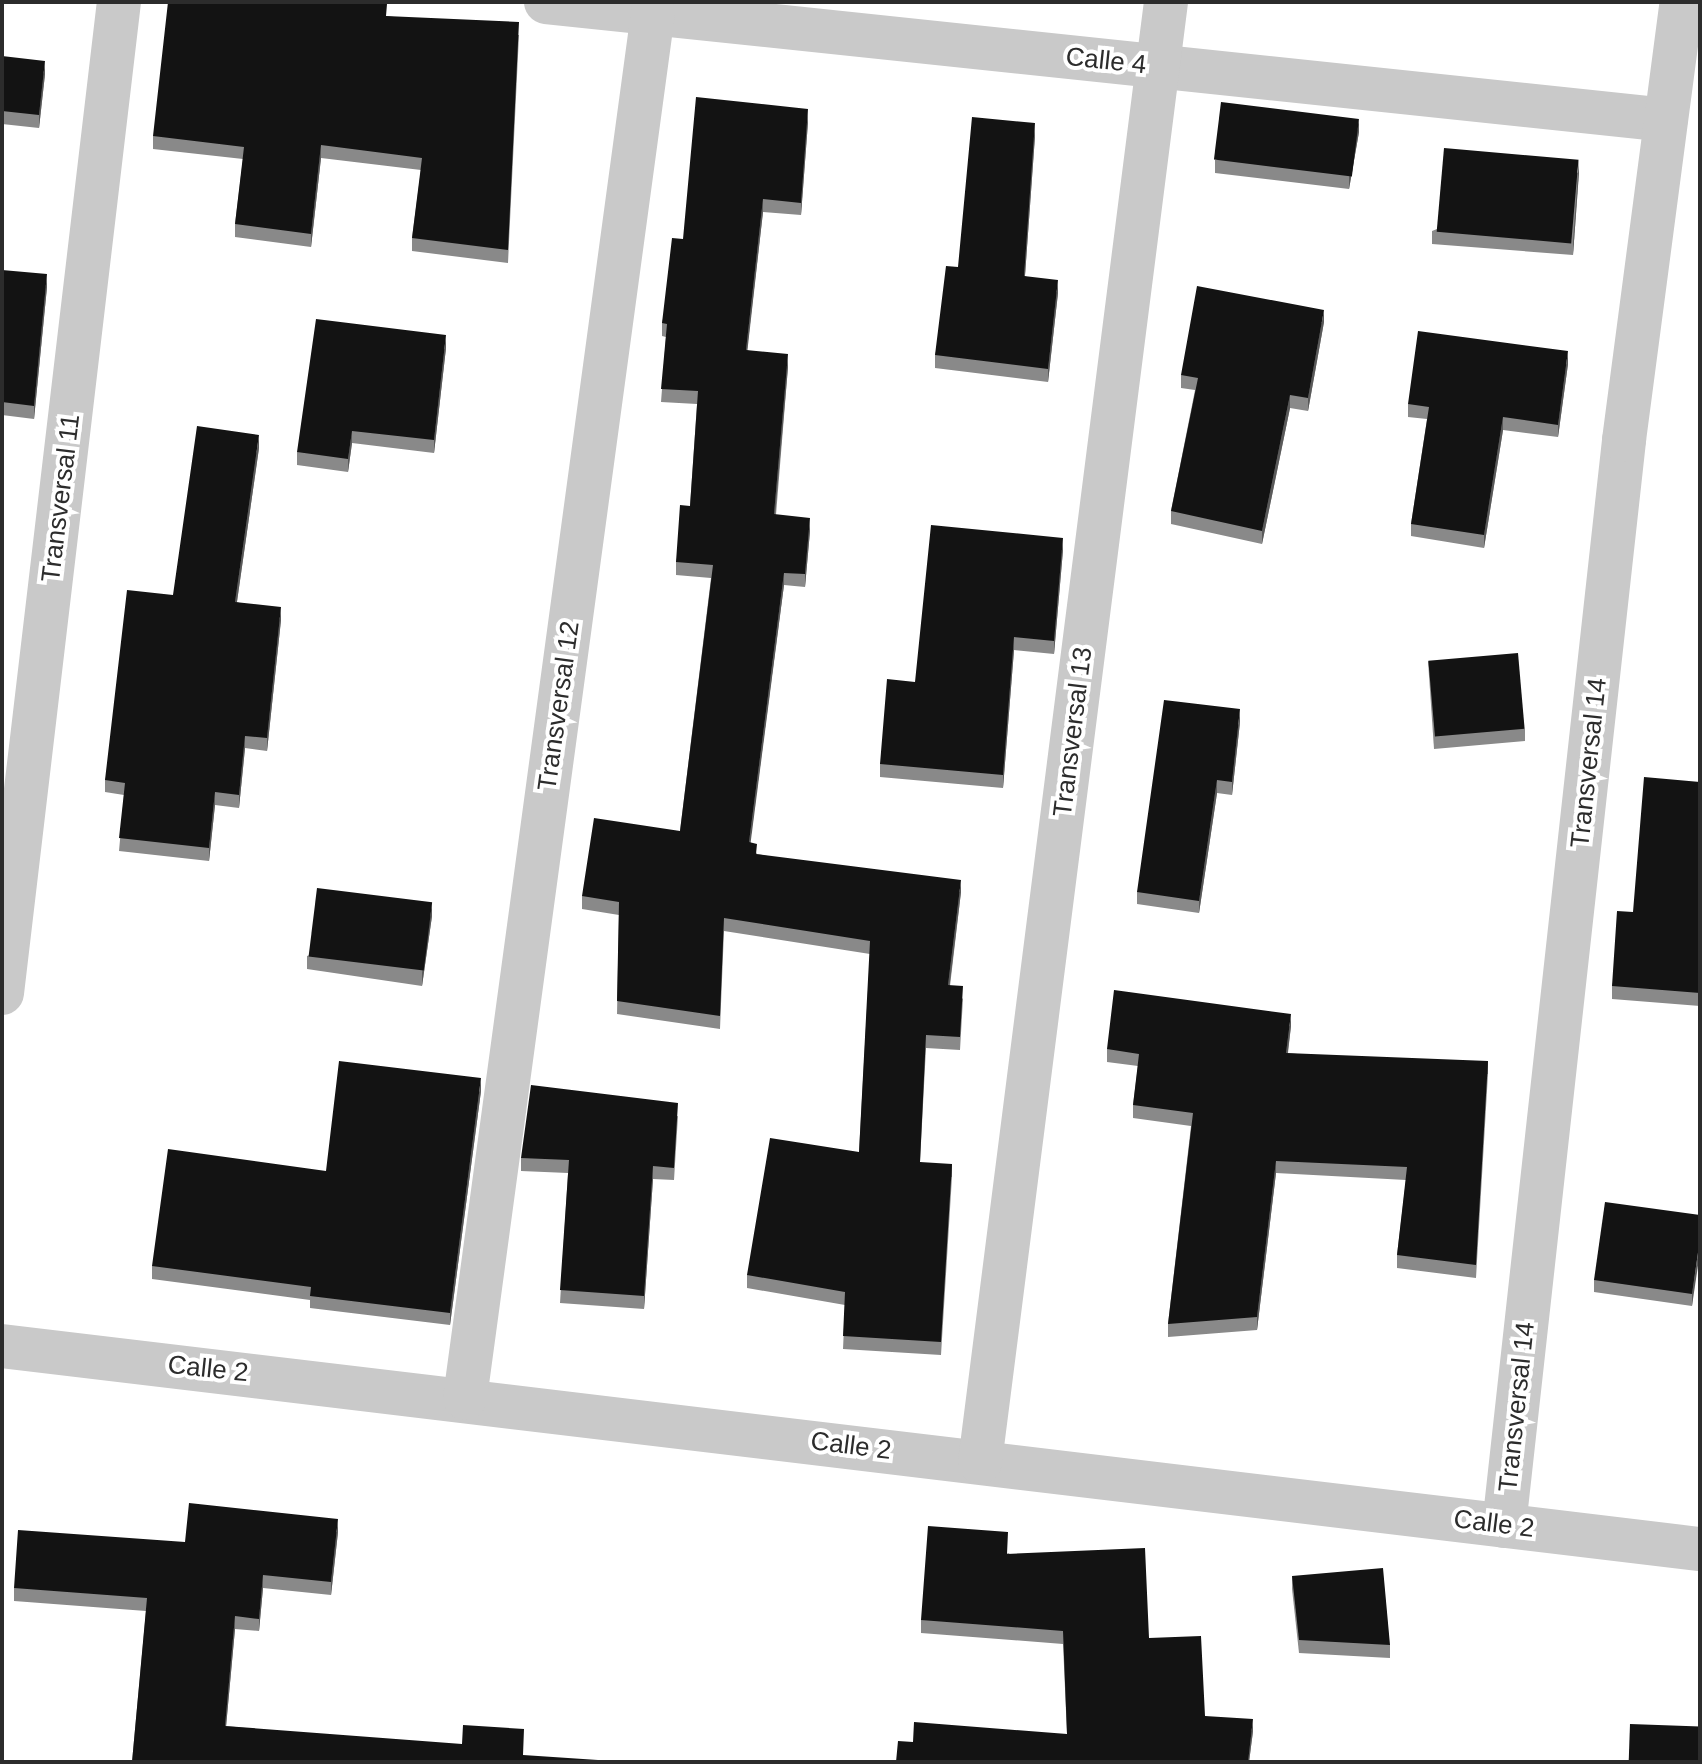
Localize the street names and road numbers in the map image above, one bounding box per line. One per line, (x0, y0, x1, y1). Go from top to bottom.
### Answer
street label: Calle 4 (1064, 41, 1148, 81)
street label: Transversal 11 (35, 412, 87, 584)
street label: Transversal 12 (532, 619, 586, 793)
street label: Transversal 13 (1047, 645, 1099, 819)
street label: Transversal 14 (1565, 676, 1613, 850)
street label: Transversal 14 (1493, 1320, 1541, 1494)
street label: Calle 2 (166, 1349, 250, 1389)
street label: Calle 2 (809, 1426, 893, 1466)
street label: Calle 2 (1452, 1504, 1536, 1544)

